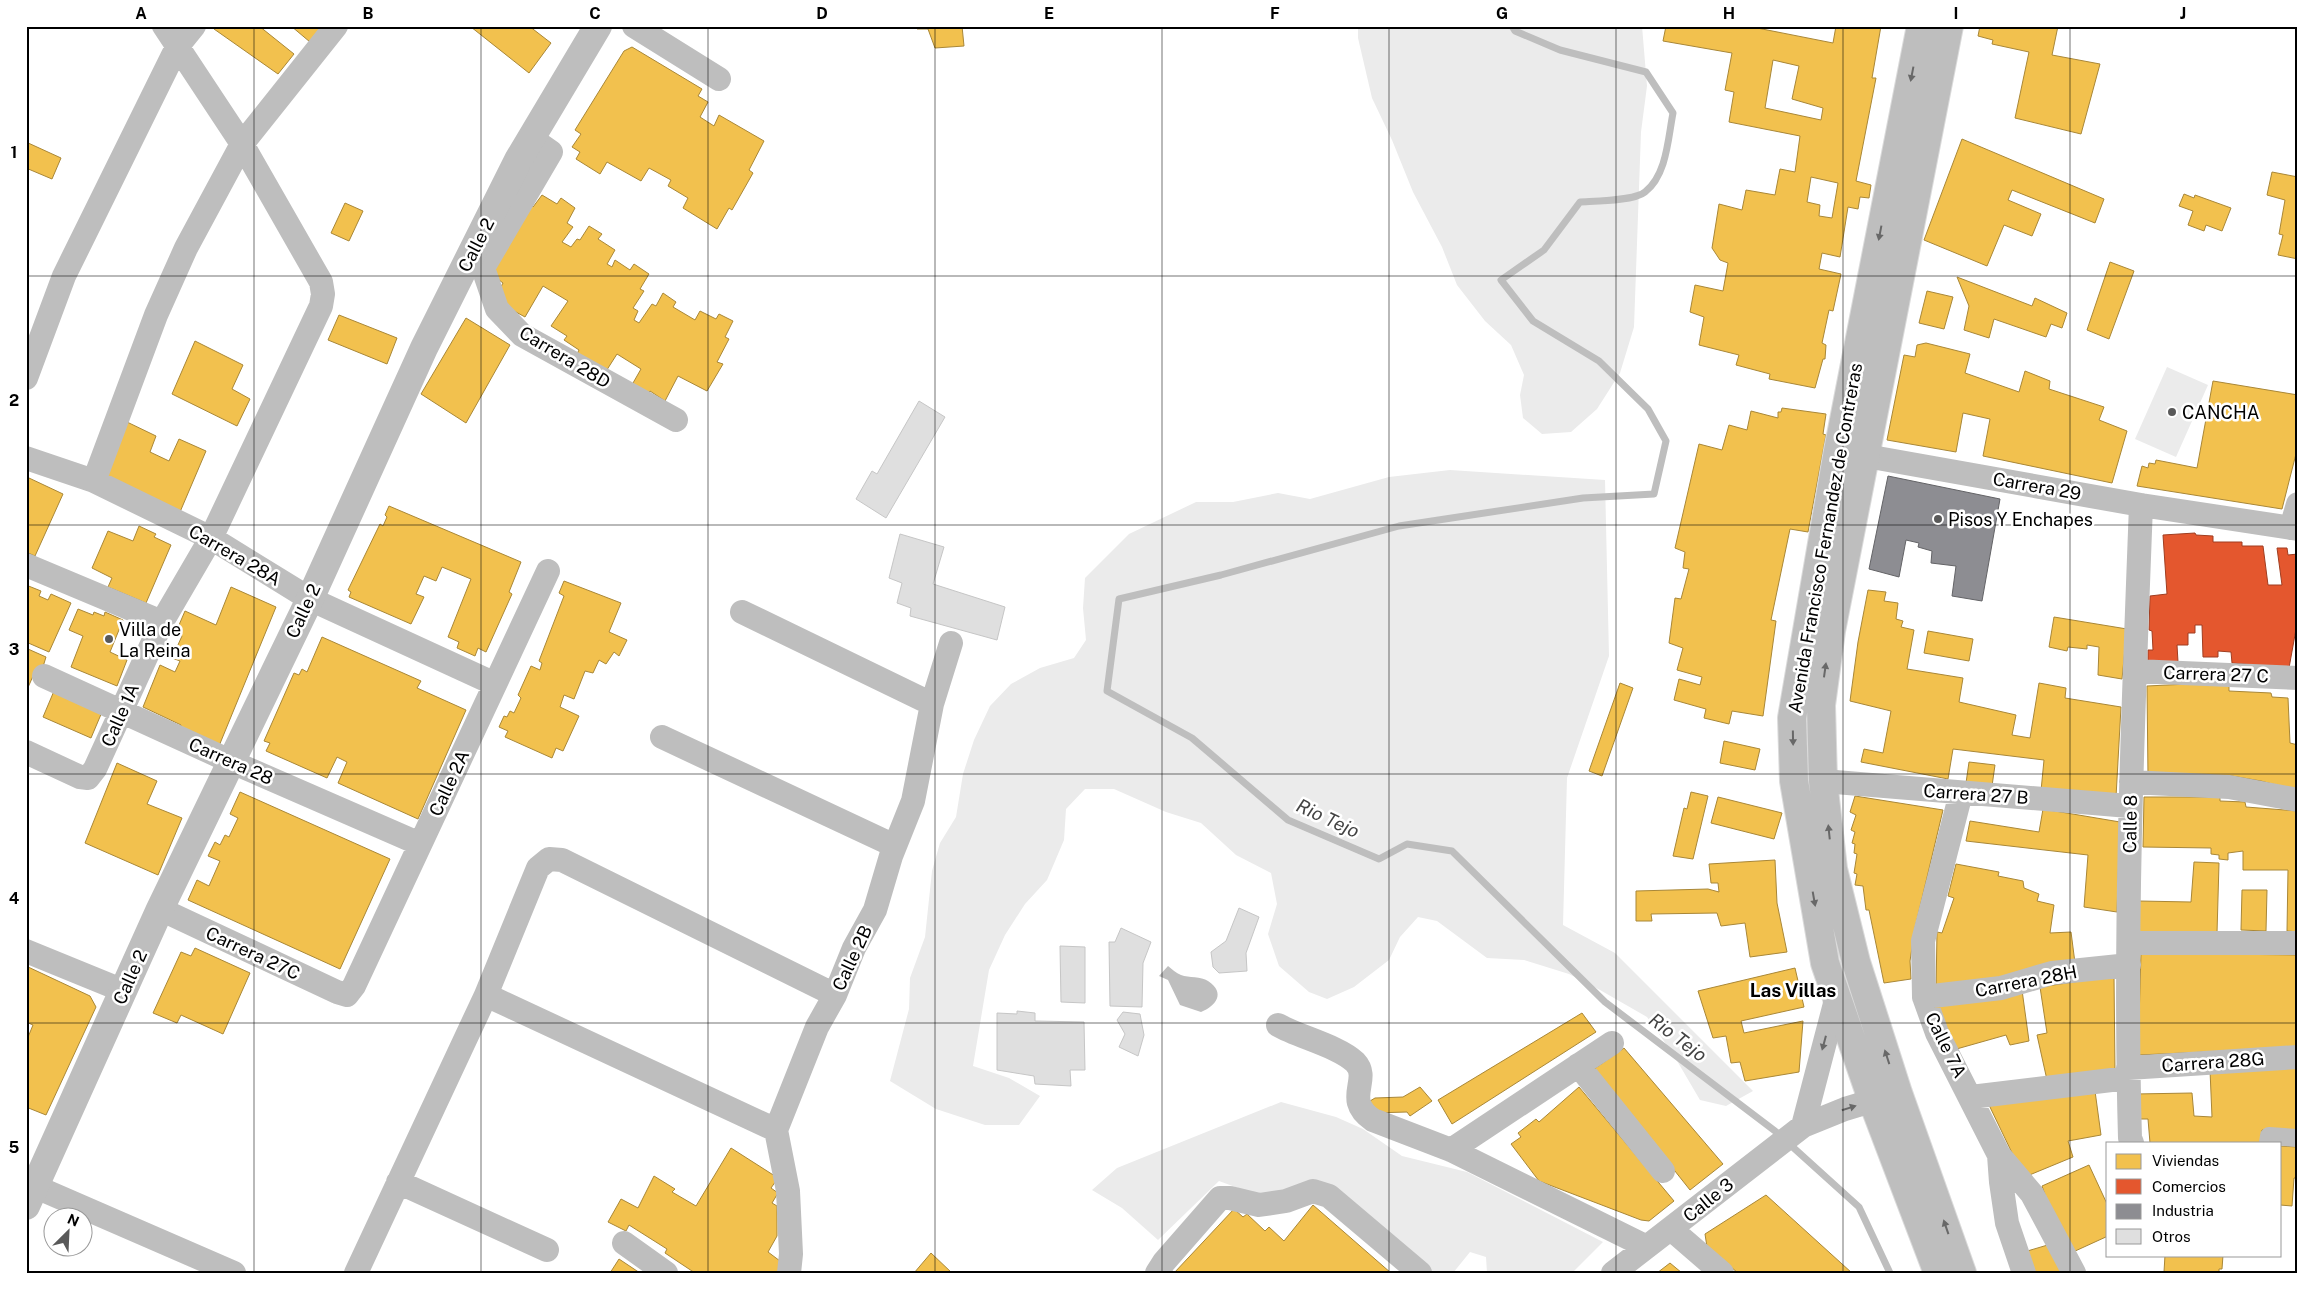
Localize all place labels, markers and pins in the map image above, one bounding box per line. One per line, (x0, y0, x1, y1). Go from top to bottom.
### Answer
place label: CANCHA (2182, 402, 2260, 423)
marker: CANCHA (2166, 406, 2178, 418)
place label: Pisos Y Enchapes (1948, 509, 2093, 530)
marker: Pisos Y Enchapes (1932, 513, 1944, 525)
place label: Villa de La Reina (119, 619, 190, 661)
marker: Villa de La Reina (103, 633, 115, 645)

